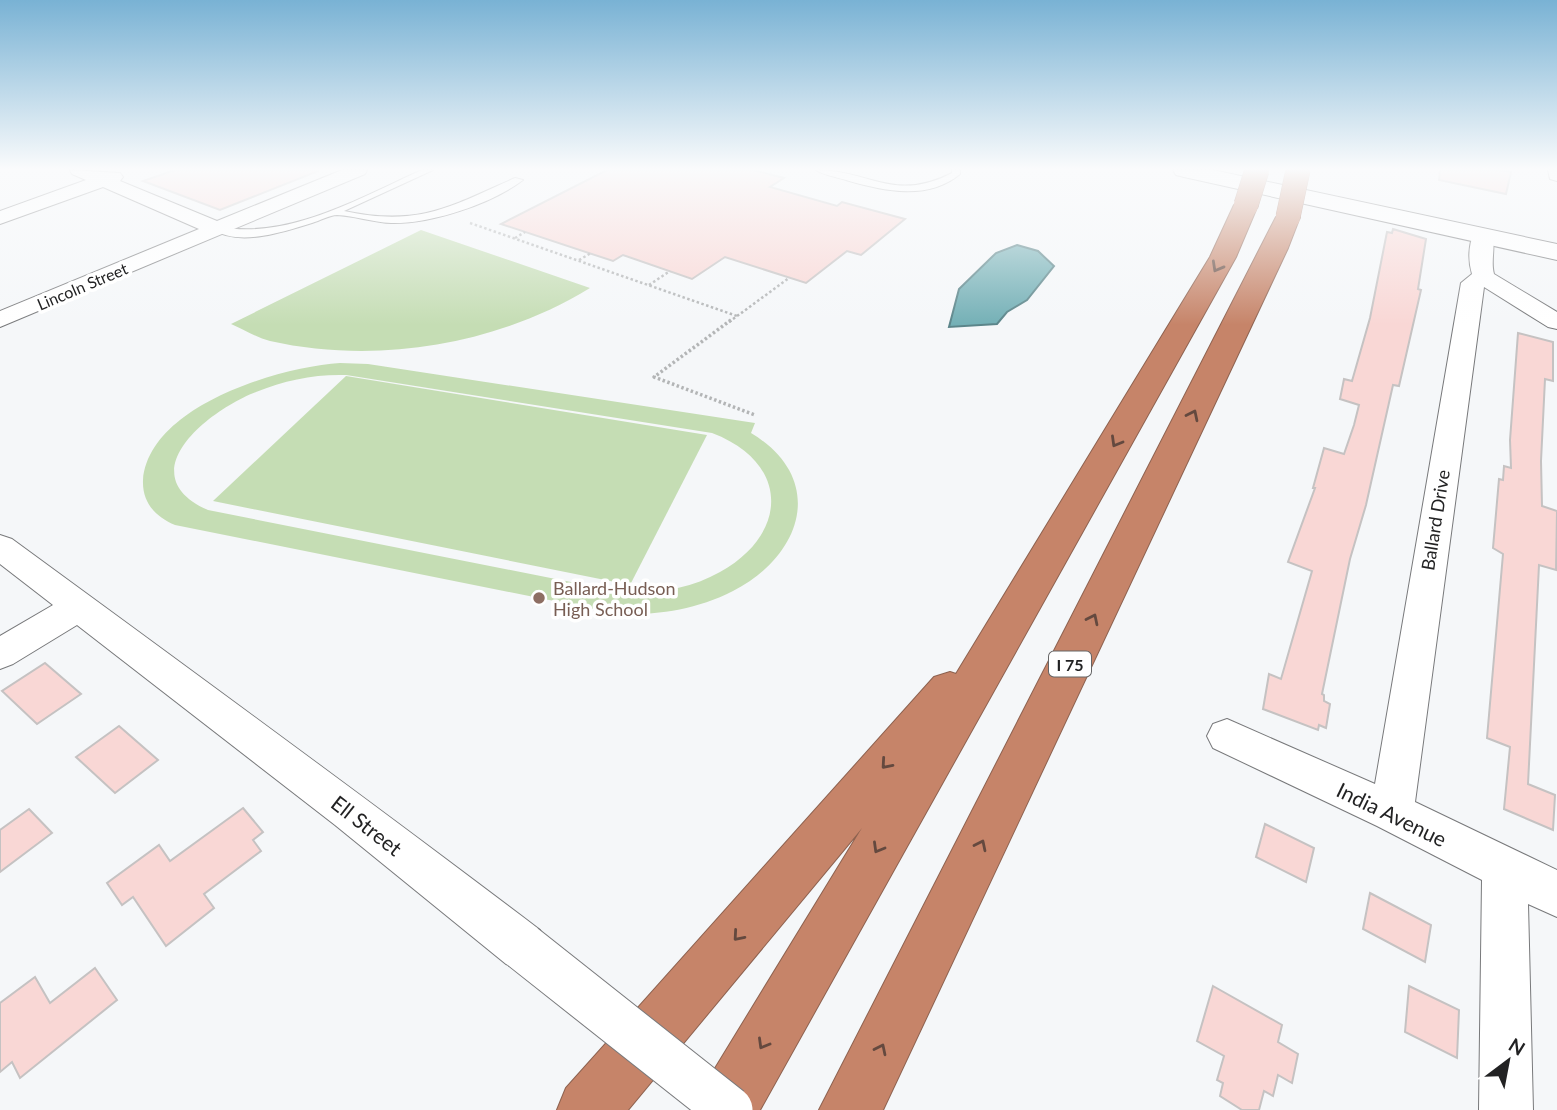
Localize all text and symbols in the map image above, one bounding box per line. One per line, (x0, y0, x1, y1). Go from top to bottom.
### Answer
street label: Lincoln Street (34, 258, 130, 314)
one-way arrow (1212, 260, 1225, 272)
one-way arrow (1185, 410, 1199, 422)
one-way arrow (1111, 434, 1124, 447)
street label: Ballard Drive (1416, 468, 1454, 572)
place label: Ballard-Hudson High School (553, 577, 676, 620)
marker: Ballard-Hudson High School (531, 590, 547, 606)
one-way arrow (1084, 614, 1098, 626)
road number: I 75 (1049, 652, 1091, 677)
one-way arrow (882, 756, 894, 769)
street label: India Avenue (1333, 777, 1451, 851)
street label: Ell Street (327, 790, 408, 861)
one-way arrow (873, 840, 886, 853)
one-way arrow (973, 840, 987, 852)
one-way arrow (734, 928, 746, 941)
north arrow (1473, 1026, 1543, 1096)
text: N (1505, 1033, 1530, 1060)
one-way arrow (758, 1037, 771, 1050)
one-way arrow (872, 1044, 886, 1056)

